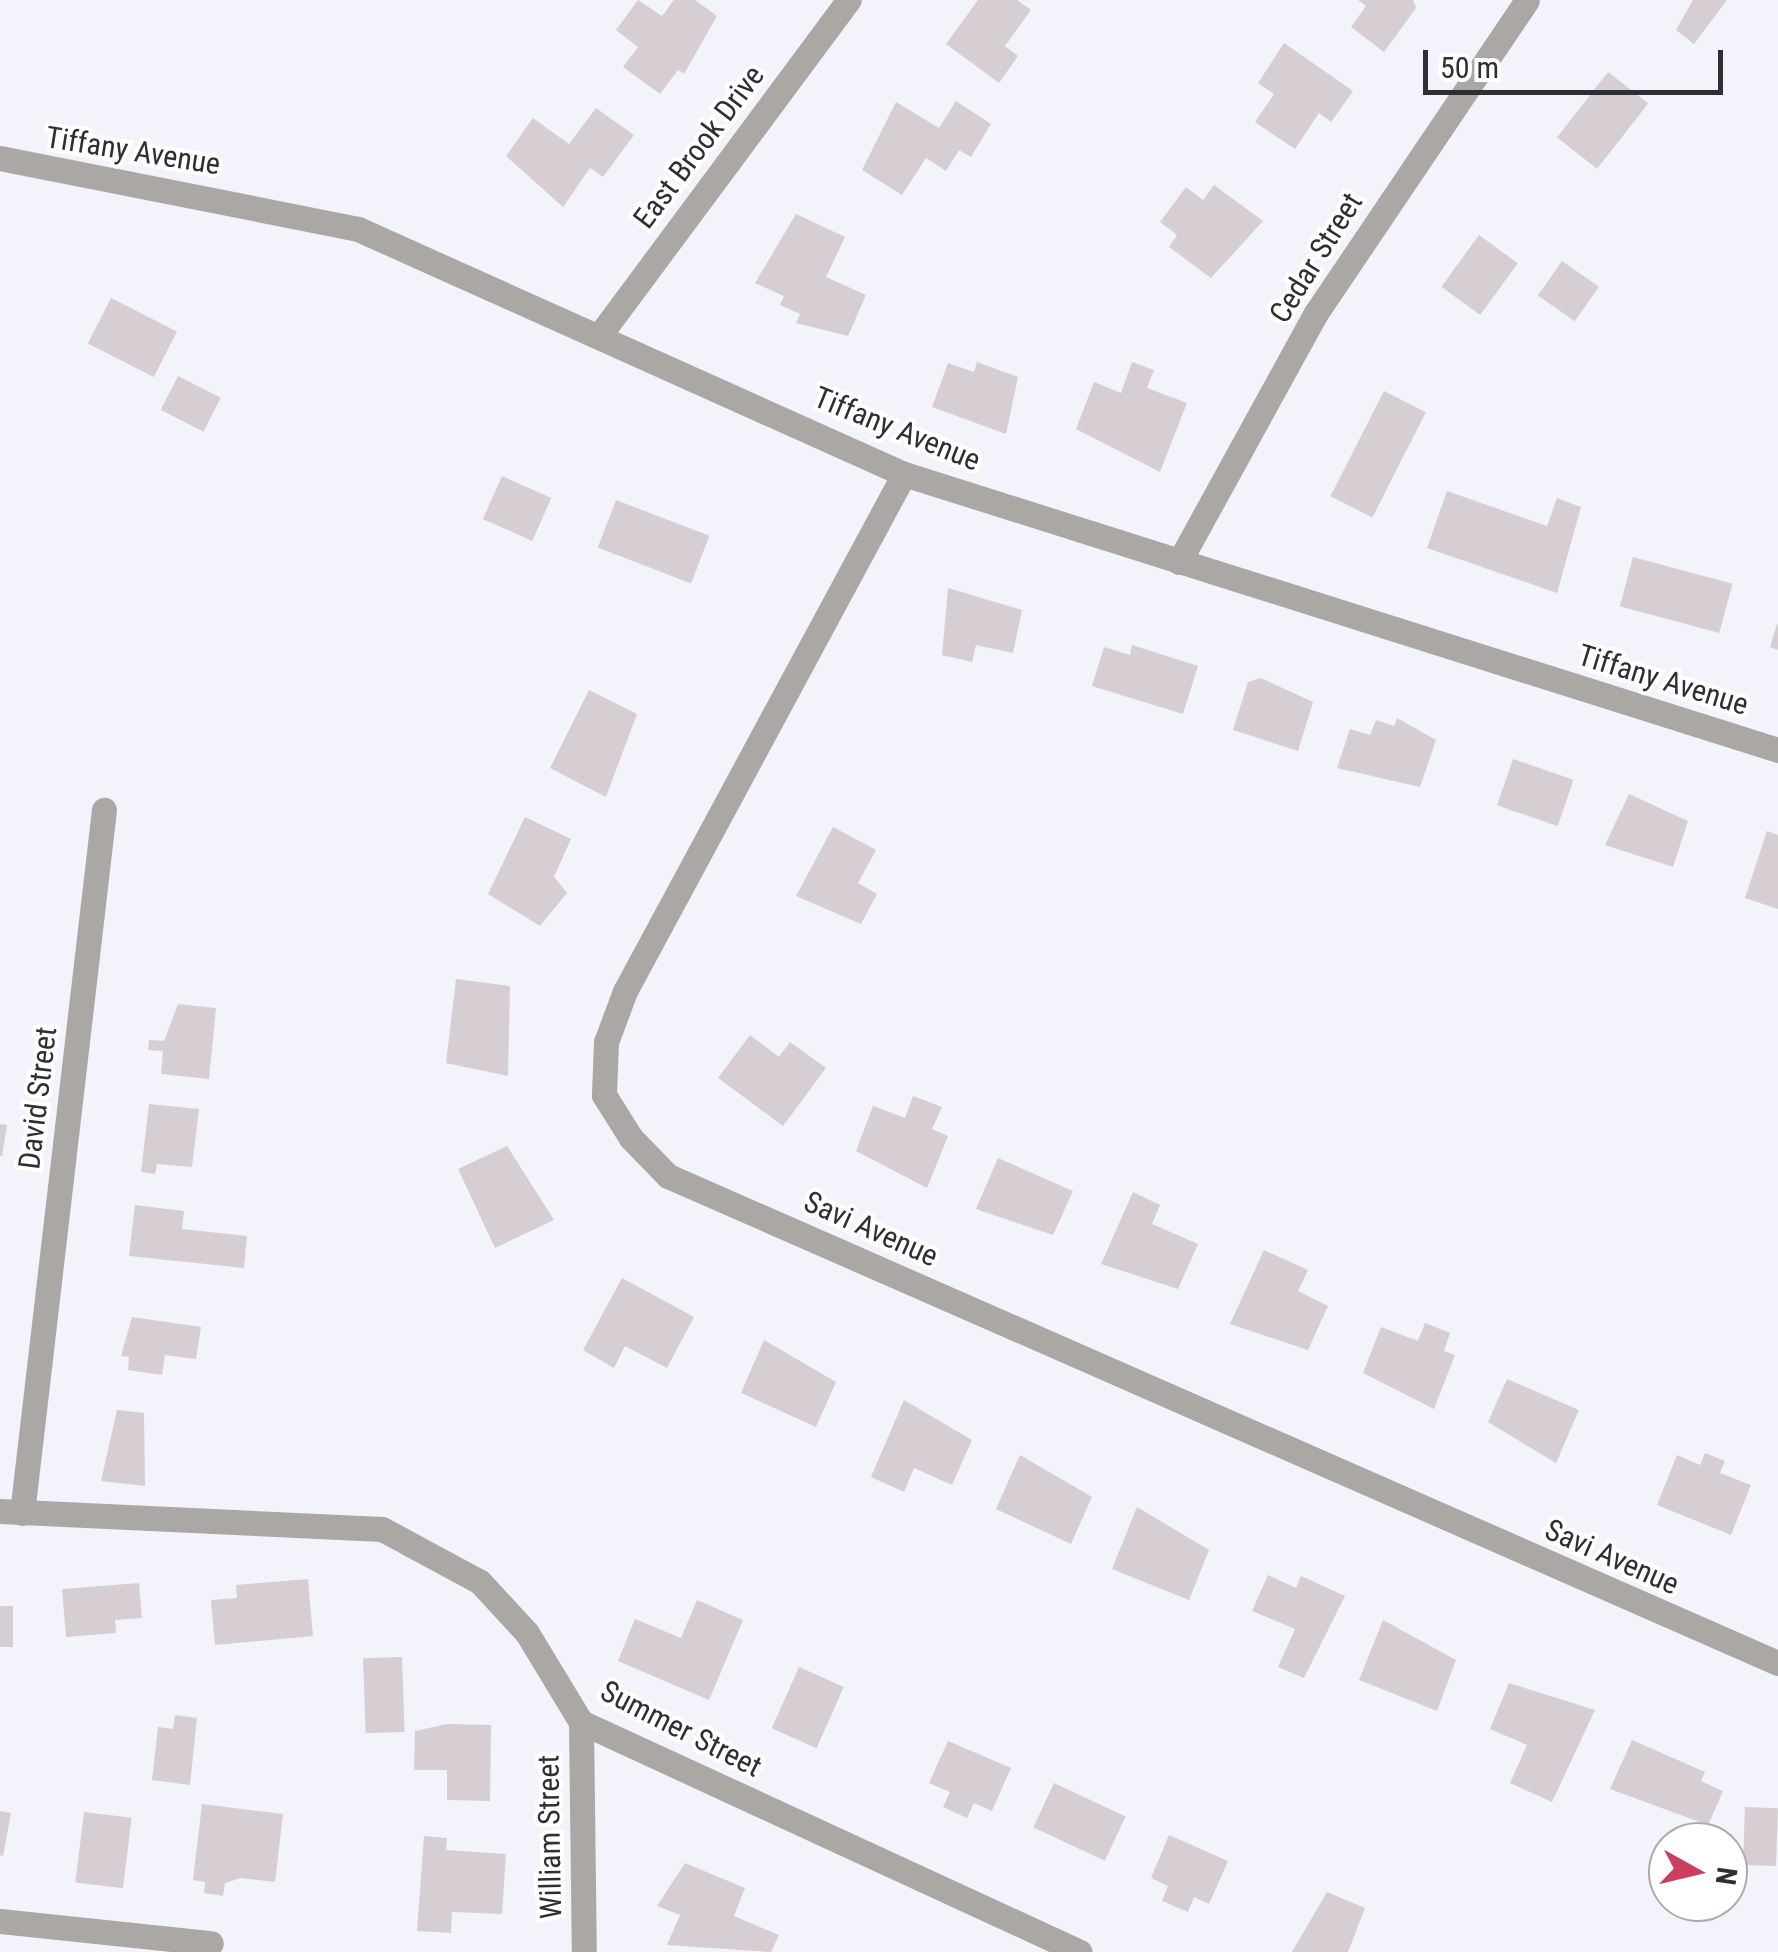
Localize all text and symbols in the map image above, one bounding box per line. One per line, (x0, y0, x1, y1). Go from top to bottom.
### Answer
scale bar (1428, 30, 1728, 92)
text: 50 m (1440, 50, 1499, 85)
street label: East Brook Drive (626, 59, 772, 235)
street label: Tiffany Avenue (43, 119, 223, 183)
street label: Cedar Street (1262, 186, 1370, 330)
street label: Tiffany Avenue (809, 379, 985, 479)
street label: Tiffany Avenue (1574, 637, 1752, 723)
street label: David Street (11, 1025, 65, 1171)
street label: Savi Avenue (799, 1184, 943, 1274)
street label: Savi Avenue (1540, 1512, 1684, 1602)
street label: Summer Street (595, 1673, 767, 1785)
street label: William Street (531, 1754, 569, 1920)
north arrow (1648, 1822, 1748, 1922)
text: N (1709, 1865, 1744, 1887)

